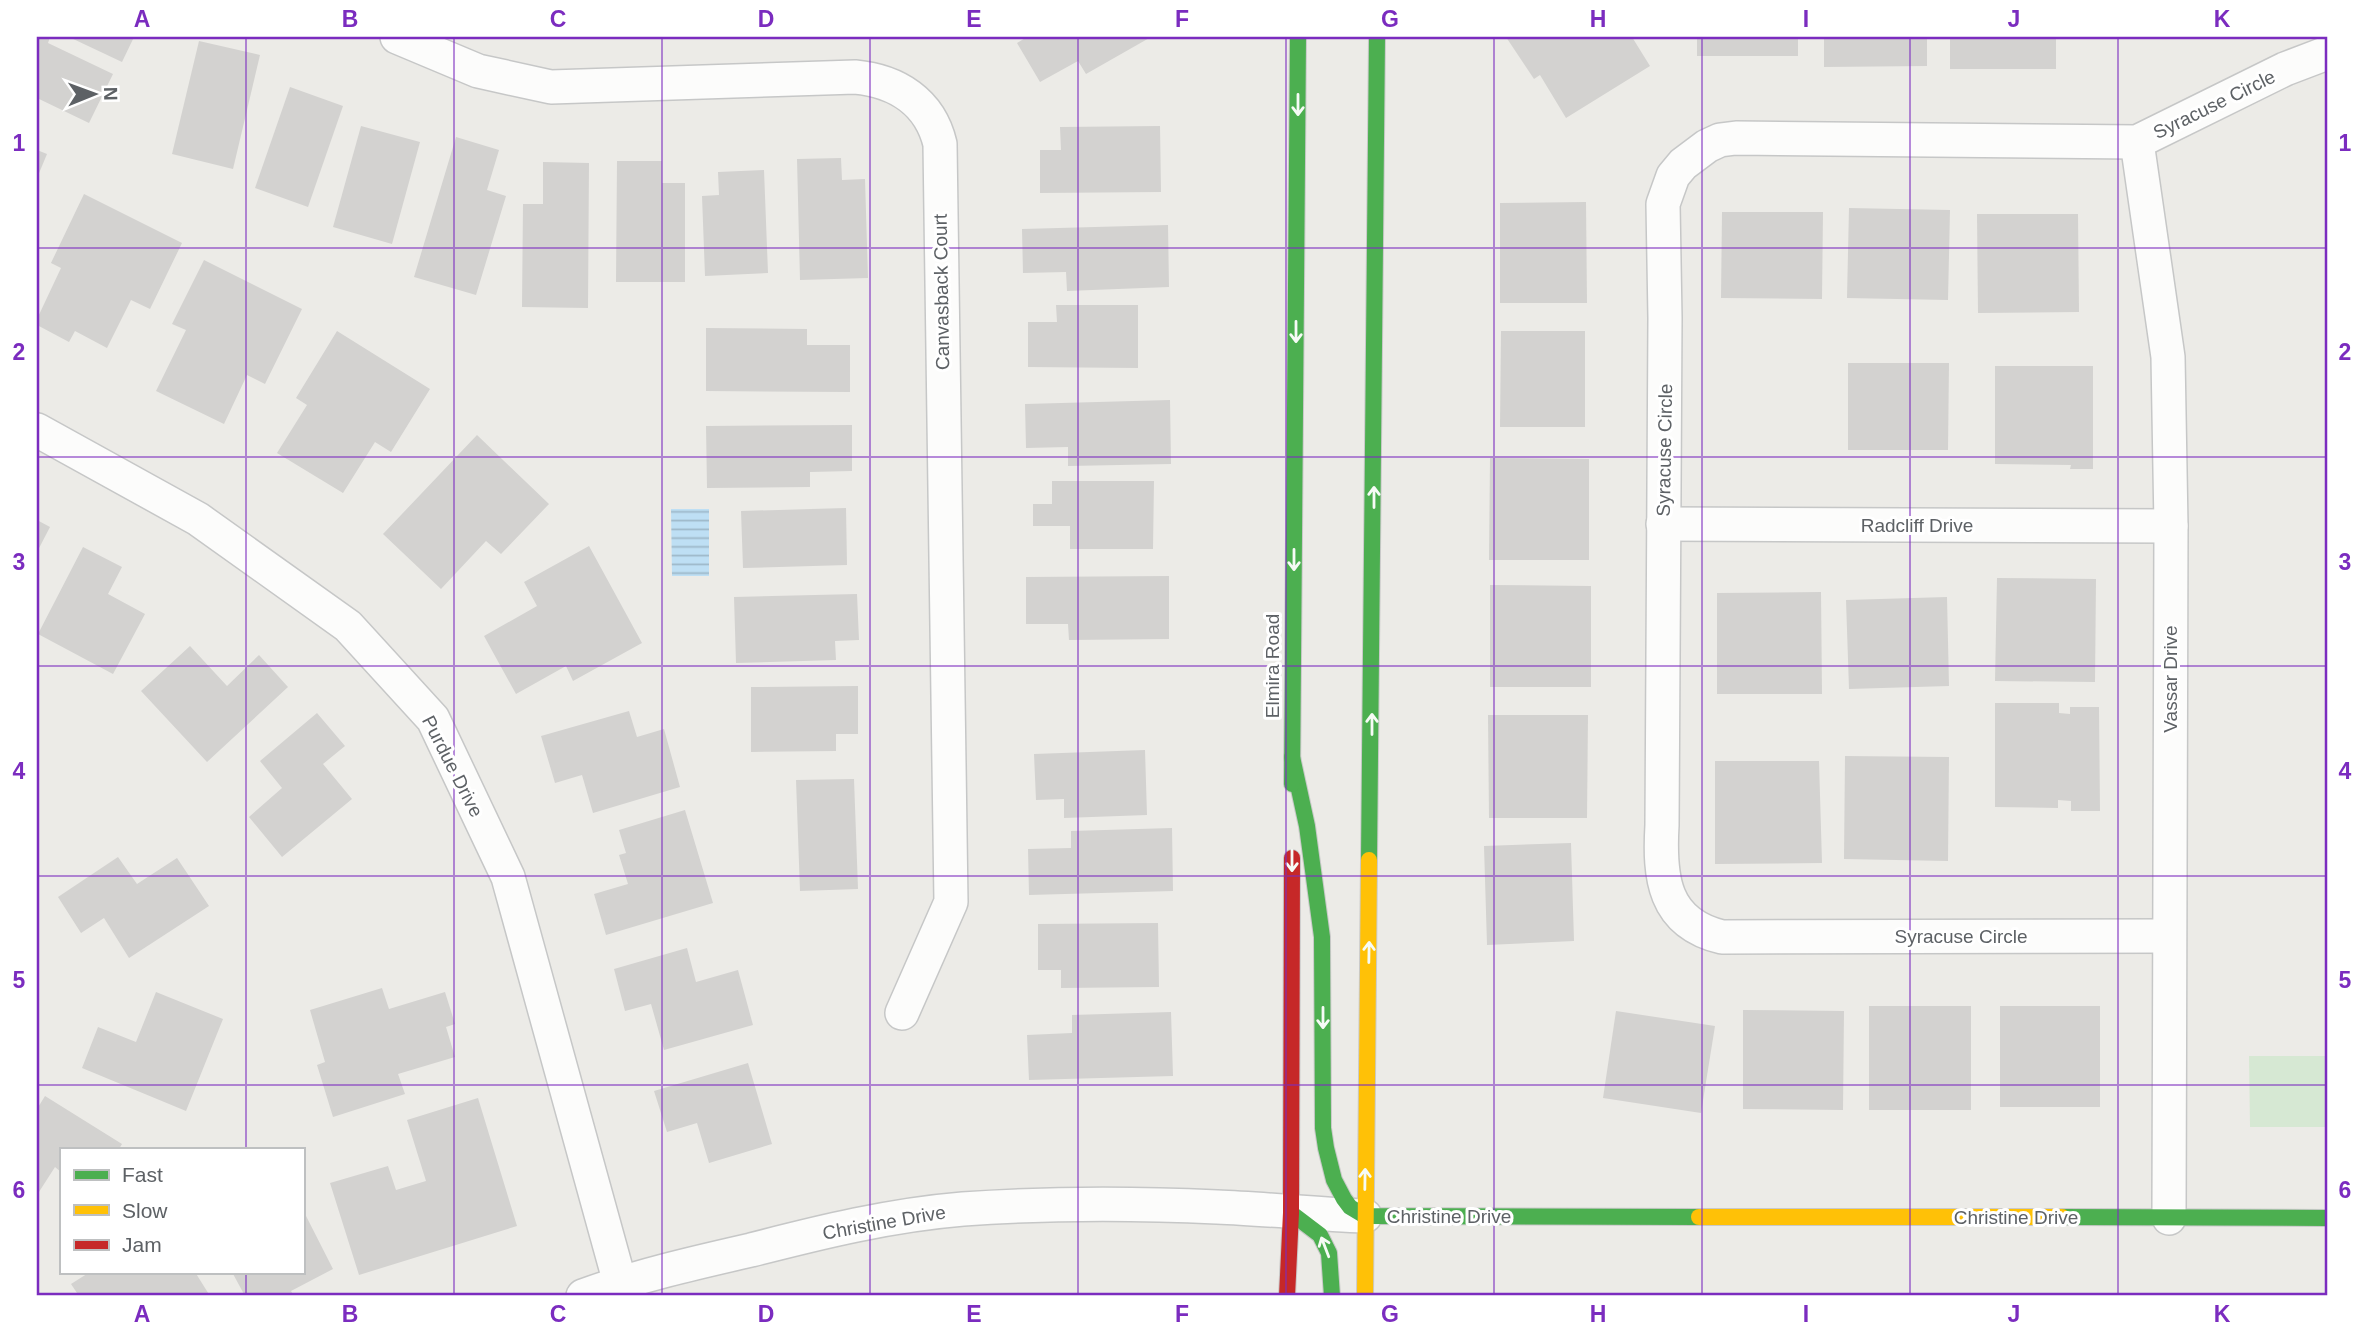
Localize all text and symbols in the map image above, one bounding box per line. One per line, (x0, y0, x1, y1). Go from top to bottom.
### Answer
text: A (134, 6, 150, 32)
text: B (342, 6, 358, 32)
text: C (550, 6, 566, 32)
text: D (758, 6, 774, 32)
text: E (966, 6, 982, 32)
text: F (1175, 6, 1189, 32)
text: G (1381, 6, 1399, 32)
text: H (1590, 6, 1606, 32)
text: I (1803, 6, 1809, 32)
text: J (2008, 6, 2020, 32)
text: K (2214, 6, 2231, 32)
north arrow (60, 60, 130, 130)
street label: Syracuse Circle (2150, 66, 2279, 143)
text: N (100, 87, 121, 101)
one-way arrow (1291, 93, 1305, 116)
text: 1 (13, 130, 26, 156)
text: 1 (2339, 130, 2352, 156)
street label: Canvasback Court (930, 213, 953, 370)
one-way arrow (1289, 321, 1303, 344)
text: 2 (13, 339, 25, 365)
text: 2 (2339, 339, 2351, 365)
street label: Syracuse Circle (1653, 383, 1676, 517)
one-way arrow (1367, 485, 1380, 508)
street label: Radcliff Drive (1861, 515, 1973, 536)
one-way arrow (1287, 548, 1301, 571)
text: 3 (13, 549, 25, 575)
text: 3 (2339, 549, 2351, 575)
street label: Elmira Road (1262, 614, 1283, 718)
street label: Vassar Drive (2160, 625, 2181, 733)
street label: Purdue Drive (418, 712, 487, 820)
one-way arrow (1365, 713, 1379, 736)
text: 4 (13, 758, 26, 784)
text: 4 (2339, 758, 2352, 784)
one-way arrow (1285, 849, 1299, 872)
street label: Syracuse Circle (1894, 926, 2028, 947)
one-way arrow (1362, 940, 1376, 963)
text: 5 (13, 967, 26, 993)
text: 5 (2339, 967, 2352, 993)
one-way arrow (1316, 1007, 1330, 1030)
legend (60, 1148, 304, 1274)
text: Fast (122, 1163, 163, 1186)
one-way arrow (1359, 1168, 1372, 1191)
text: 6 (13, 1177, 25, 1203)
text: 6 (2339, 1177, 2351, 1203)
text: Slow (122, 1199, 168, 1222)
street label: Christine Drive (821, 1201, 947, 1244)
street label: Christine Drive (1387, 1206, 1511, 1227)
street label: Christine Drive (1954, 1207, 2078, 1228)
text: Jam (122, 1233, 162, 1256)
one-way arrow (1317, 1237, 1330, 1259)
text: A (134, 1301, 150, 1327)
text: B (342, 1301, 358, 1327)
text: C (550, 1301, 566, 1327)
text: D (758, 1301, 774, 1327)
text: E (966, 1301, 982, 1327)
text: F (1175, 1301, 1189, 1327)
text: G (1381, 1301, 1399, 1327)
text: H (1590, 1301, 1606, 1327)
text: I (1803, 1301, 1809, 1327)
text: J (2008, 1301, 2020, 1327)
text: K (2214, 1301, 2231, 1327)

